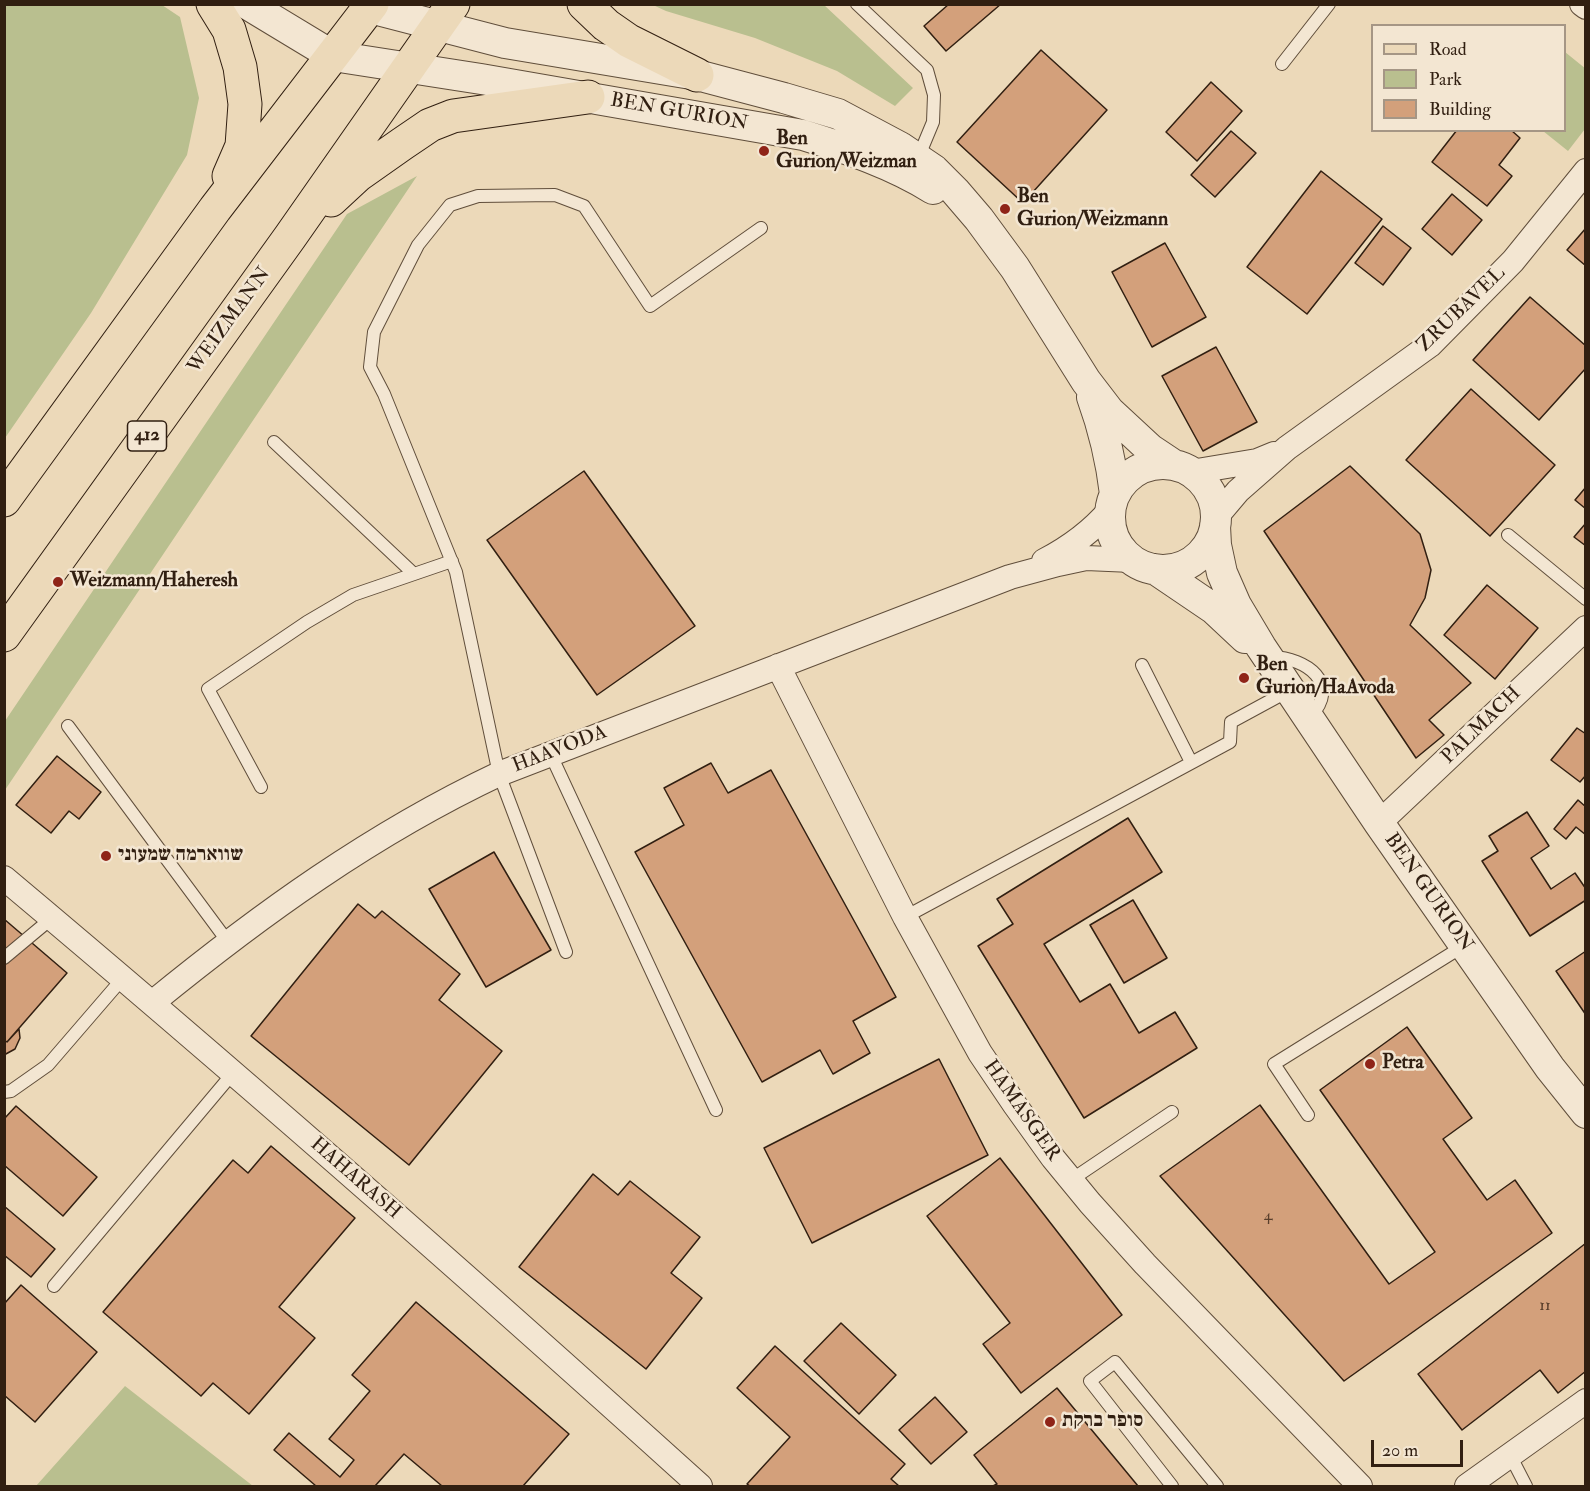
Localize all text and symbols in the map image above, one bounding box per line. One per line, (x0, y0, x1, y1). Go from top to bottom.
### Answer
legend (1371, 24, 1566, 132)
text: Road (1429, 38, 1467, 61)
text: Park (1429, 68, 1462, 91)
street label: BEN GURION (608, 89, 750, 137)
text: Building (1429, 98, 1491, 121)
place label: Ben Gurion/Weizman (776, 128, 917, 175)
marker: Ben Gurion/Weizman (757, 144, 771, 158)
place label: Ben Gurion/Weizmann (1017, 186, 1168, 233)
marker: Ben Gurion/Weizmann (998, 202, 1012, 216)
street label: ZRUBAVEL (1413, 262, 1511, 358)
street label: WEIZMANN (183, 263, 277, 379)
road number: 412 (128, 421, 166, 451)
place label: Weizmann/Haheresh (70, 570, 238, 594)
marker: Weizmann/Haheresh (51, 575, 65, 589)
place label: Ben Gurion/HaAvoda (1256, 654, 1395, 701)
marker: Ben Gurion/HaAvoda (1237, 671, 1251, 685)
street label: PALMACH (1437, 682, 1527, 770)
street label: HAAVODA (509, 721, 611, 779)
street label: BEN GURION (1378, 829, 1478, 957)
place label: שווארמה שמעוני (118, 844, 243, 868)
marker: שווארמה שמעוני (99, 849, 113, 863)
place label: Petra (1382, 1052, 1424, 1076)
street label: HAMASGER (977, 1056, 1065, 1166)
marker: Petra (1363, 1057, 1377, 1071)
street label: HAHARASH (305, 1133, 405, 1225)
house number: 4 (1264, 1207, 1272, 1227)
house number: 11 (1539, 1297, 1551, 1317)
place label: סופר ברקת (1062, 1410, 1143, 1434)
marker: סופר ברקת (1043, 1415, 1057, 1429)
scale bar (1374, 1428, 1466, 1466)
text: 20 m (1382, 1439, 1418, 1462)

